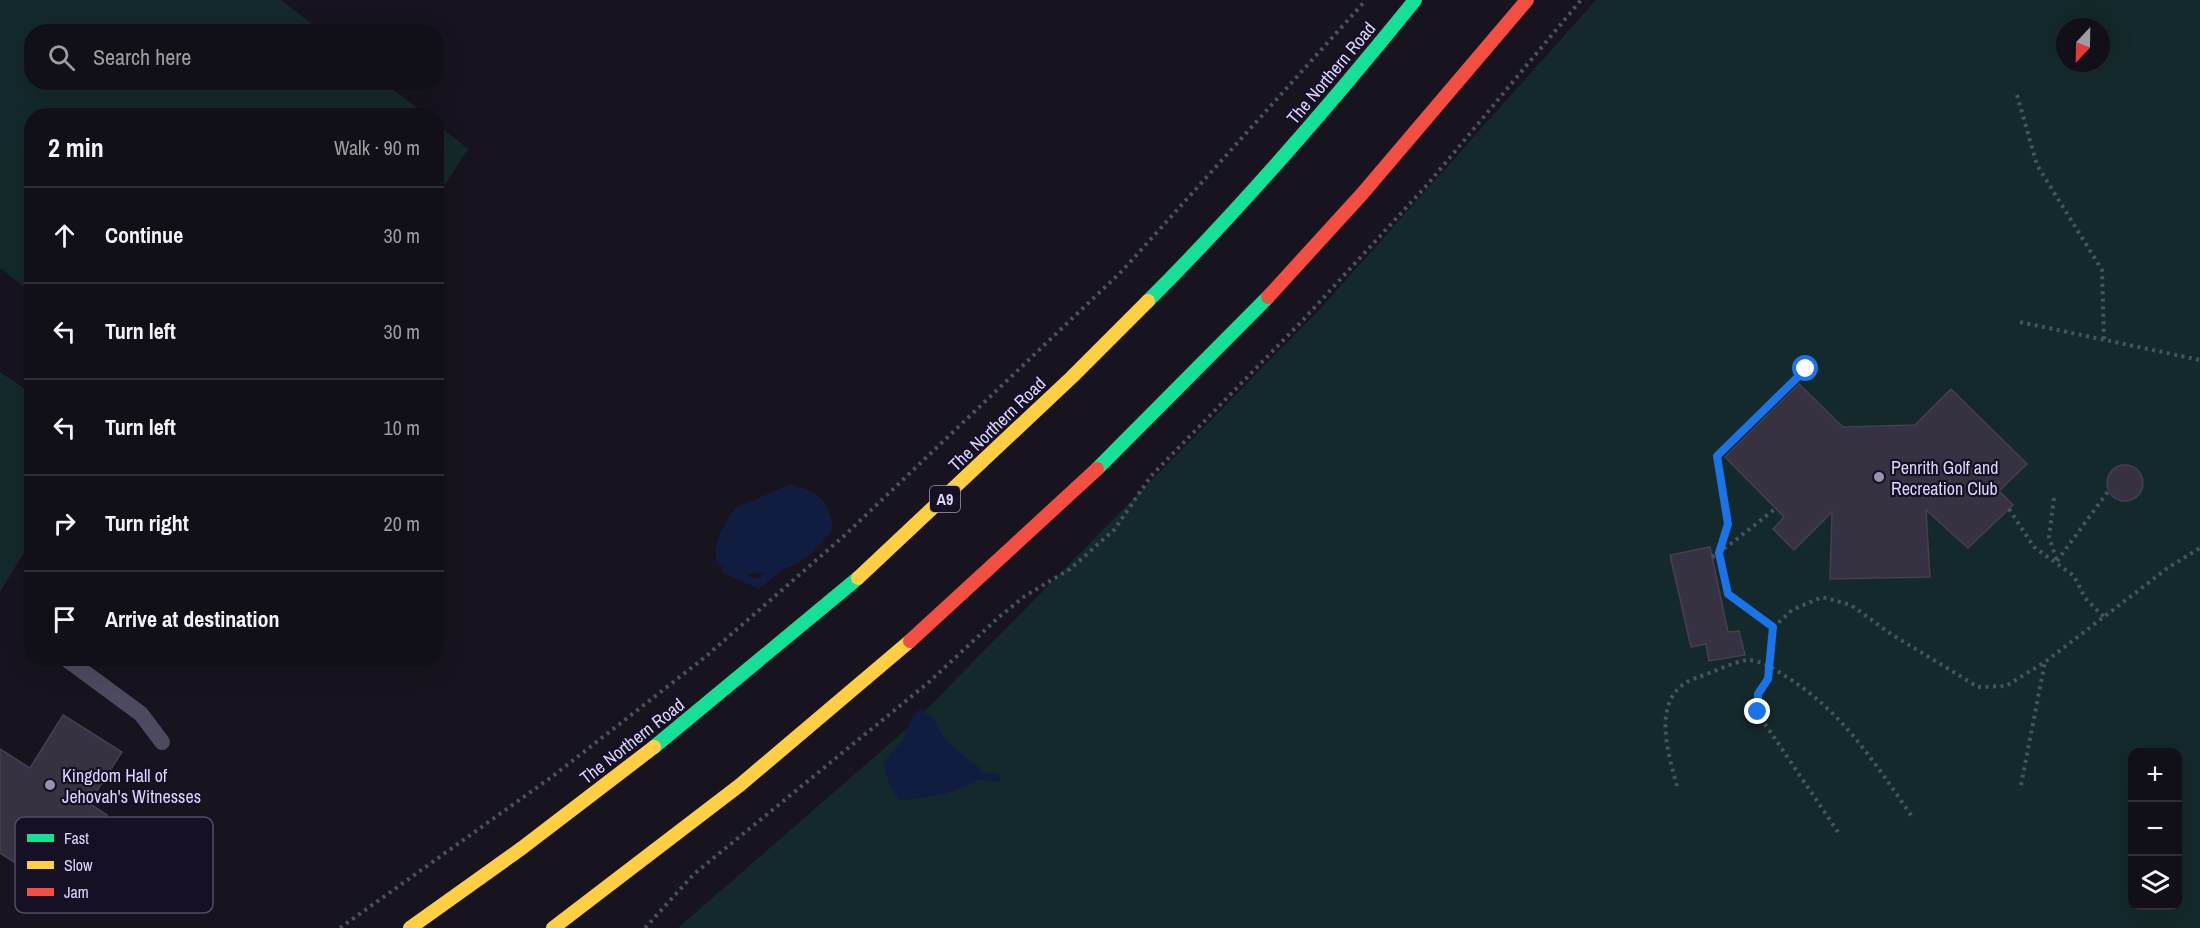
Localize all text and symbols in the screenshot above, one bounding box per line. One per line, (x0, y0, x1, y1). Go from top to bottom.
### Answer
street label: The Northern Road (1281, 17, 1381, 129)
north arrow (2056, 18, 2110, 72)
search box (24, 24, 444, 90)
icon: search (45, 41, 78, 74)
text: Search here (93, 42, 191, 72)
text: 2 min (48, 130, 104, 165)
text: Walk · 90 m (334, 134, 420, 161)
icon: ahead (48, 219, 81, 252)
text: Continue (105, 220, 183, 250)
text: 30 m (384, 222, 420, 249)
icon: left (48, 315, 81, 348)
text: Turn left (105, 316, 176, 346)
text: 30 m (384, 318, 420, 345)
route start (1792, 355, 1818, 381)
street label: The Northern Road (943, 371, 1051, 477)
icon: left (48, 411, 81, 444)
text: Turn left (105, 412, 176, 442)
text: 10 m (384, 414, 420, 441)
place label: Penrith Golf and Recreation Club (1891, 455, 1999, 501)
marker: Penrith Golf and Recreation Club (1872, 470, 1886, 484)
road number: A9 (930, 486, 960, 512)
icon: right (48, 507, 81, 540)
text: Turn right (105, 508, 189, 538)
text: 20 m (384, 510, 420, 537)
icon: arrive (48, 603, 81, 636)
text: Arrive at destination (105, 604, 279, 634)
street label: The Northern Road (575, 692, 689, 790)
route end (1744, 698, 1770, 724)
map controls (2128, 748, 2182, 910)
button: + (2128, 748, 2182, 802)
place label: Kingdom Hall of Jehovah's Witnesses (62, 763, 201, 809)
marker: Kingdom Hall of Jehovah's Witnesses (43, 778, 57, 792)
button: − (2128, 802, 2182, 856)
legend (15, 817, 213, 913)
text: Fast (64, 827, 89, 849)
text: Slow (64, 854, 93, 876)
button: layers (2128, 856, 2182, 910)
text: Jam (64, 881, 89, 903)

